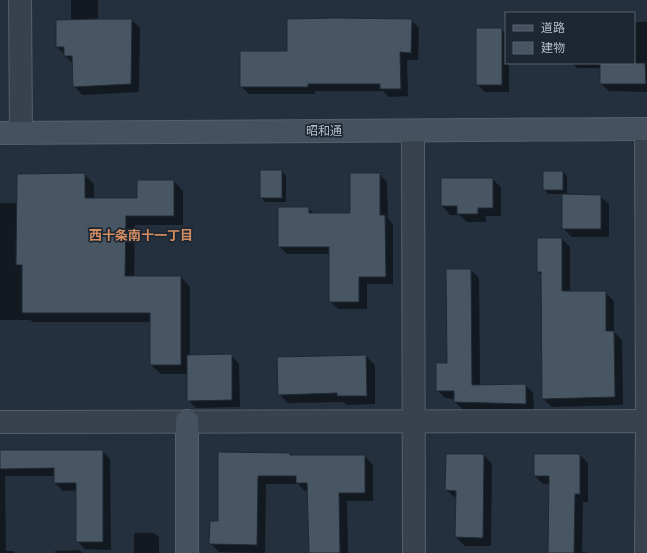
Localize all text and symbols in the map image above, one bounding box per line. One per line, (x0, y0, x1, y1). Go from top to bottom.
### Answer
legend (505, 12, 635, 64)
text: 道路 (541, 21, 565, 35)
text: 建物 (541, 41, 565, 55)
street label: 昭和通 (306, 124, 342, 138)
district label: 西十条南十一丁目 (89, 228, 193, 243)

